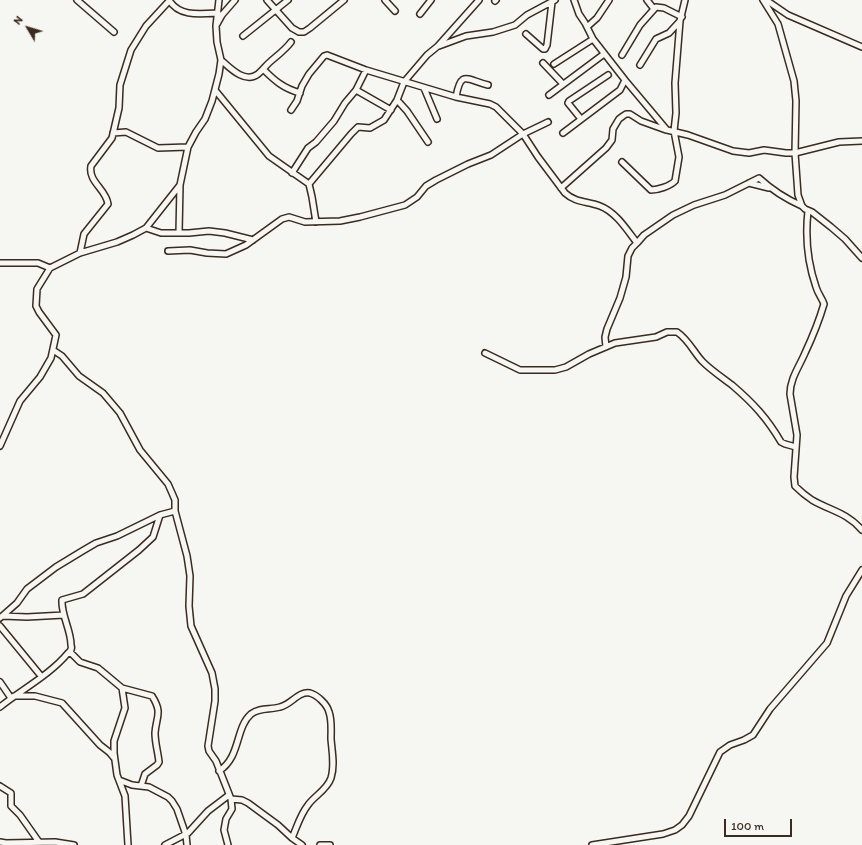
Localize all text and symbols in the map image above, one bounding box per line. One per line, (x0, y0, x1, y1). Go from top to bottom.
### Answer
north arrow (8, 8, 48, 48)
text: N (11, 13, 26, 27)
scale bar (726, 811, 794, 837)
text: 100 m (731, 819, 764, 833)

